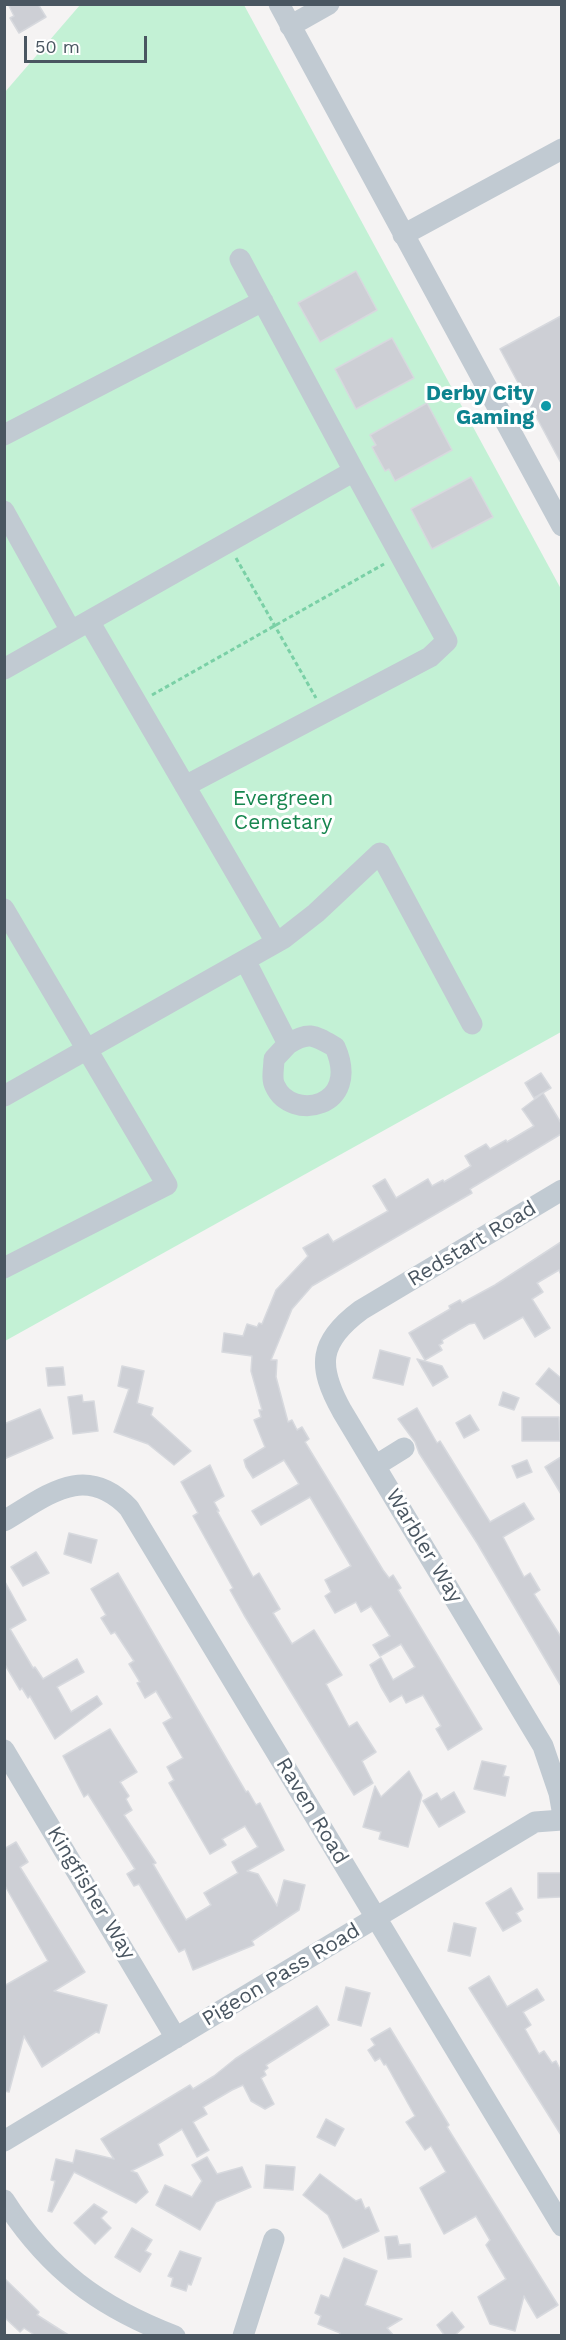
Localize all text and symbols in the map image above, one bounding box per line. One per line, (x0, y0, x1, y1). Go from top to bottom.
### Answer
scale bar (27, 24, 150, 62)
text: 50 m (35, 36, 80, 57)
place label: Derby City Gaming (426, 381, 534, 431)
marker: Derby City Gaming (539, 399, 553, 413)
park label: Evergreen Cemetary (233, 786, 333, 836)
street label: Redstart Road (403, 1196, 541, 1292)
street label: Warbler Way (380, 1484, 468, 1608)
street label: Raven Road (270, 1753, 354, 1869)
street label: Kingfisher Way (41, 1822, 141, 1964)
street label: Pigeon Pass Road (197, 1918, 365, 2032)

